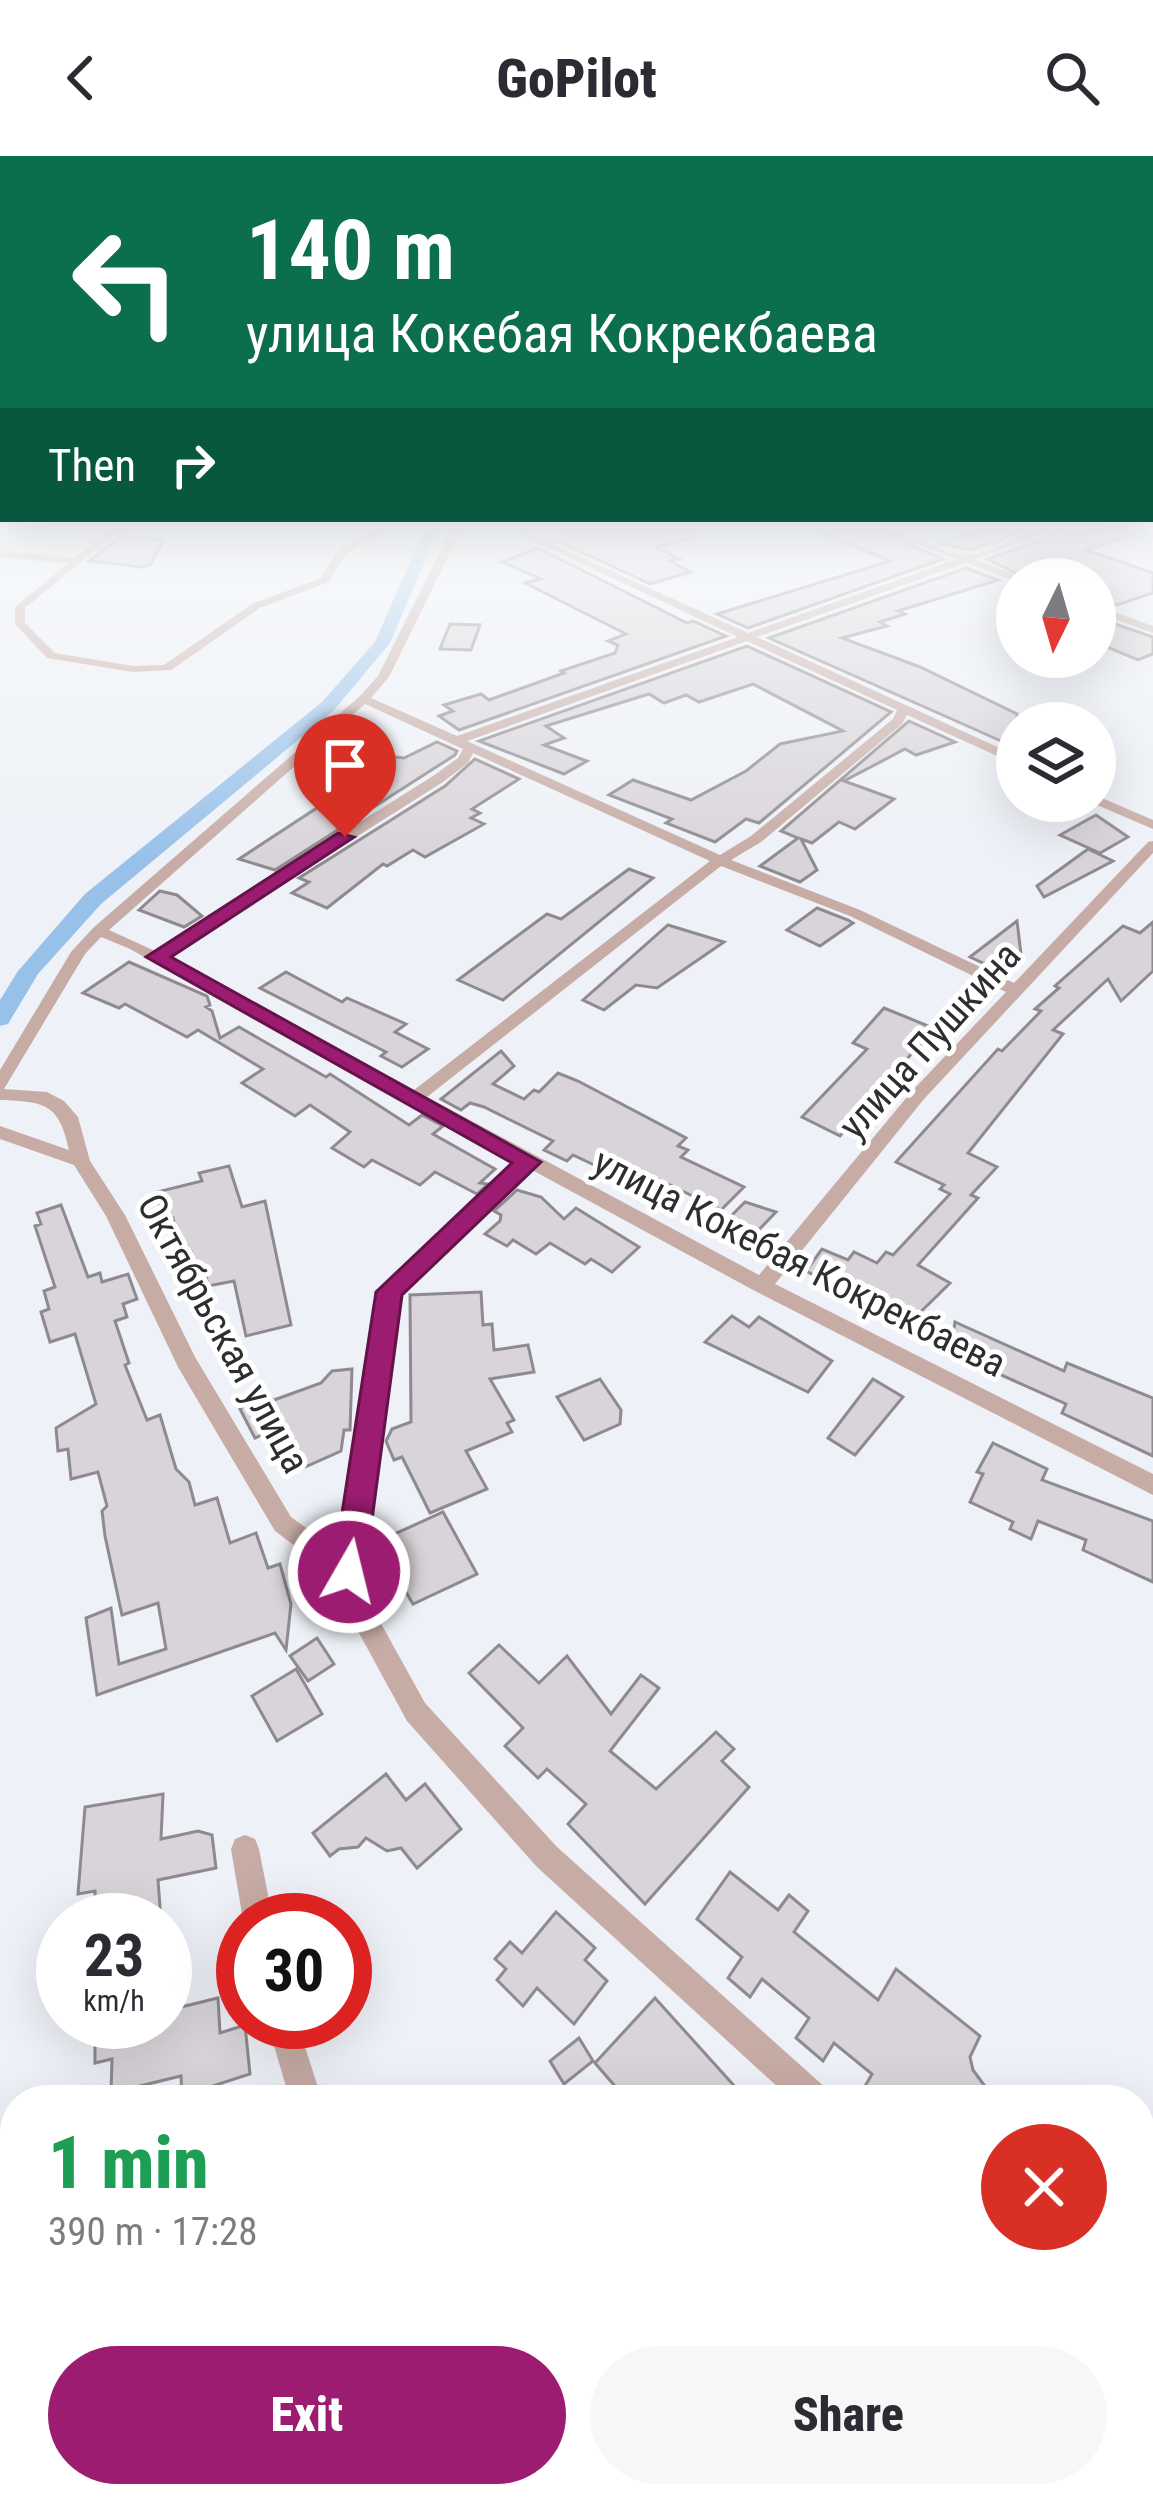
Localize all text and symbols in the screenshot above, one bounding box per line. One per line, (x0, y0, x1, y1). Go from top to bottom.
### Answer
icon: back (48, 45, 114, 111)
icon: search (1039, 45, 1105, 111)
text: GoPilot (496, 47, 657, 110)
text: 140 m (246, 201, 455, 300)
icon: left (48, 204, 204, 360)
text: улица Кокебая Кокрекбаева (246, 302, 878, 365)
icon: right (160, 432, 226, 498)
text: Then (48, 439, 136, 492)
north arrow (996, 558, 1116, 678)
map controls (996, 558, 1116, 822)
button: layers (996, 702, 1116, 822)
pin (294, 714, 396, 837)
icon: arrive (312, 732, 378, 798)
street label: улица Пушкина (830, 933, 1030, 1148)
street label: улица Кокебая Кокрекбаева (586, 1139, 1013, 1387)
street label: Октябрьская улица (127, 1186, 319, 1481)
position arrow (286, 1509, 412, 1635)
speed limit sign: 30 (216, 1893, 372, 2049)
text: 23 (84, 1920, 144, 1991)
text: km/h (83, 1983, 145, 2018)
text: 1 min (48, 2121, 209, 2206)
button: close (981, 2124, 1107, 2250)
text: 390 m · 17:28 (48, 2209, 258, 2255)
button: Exit (48, 2346, 566, 2484)
button: Share (590, 2346, 1107, 2484)

